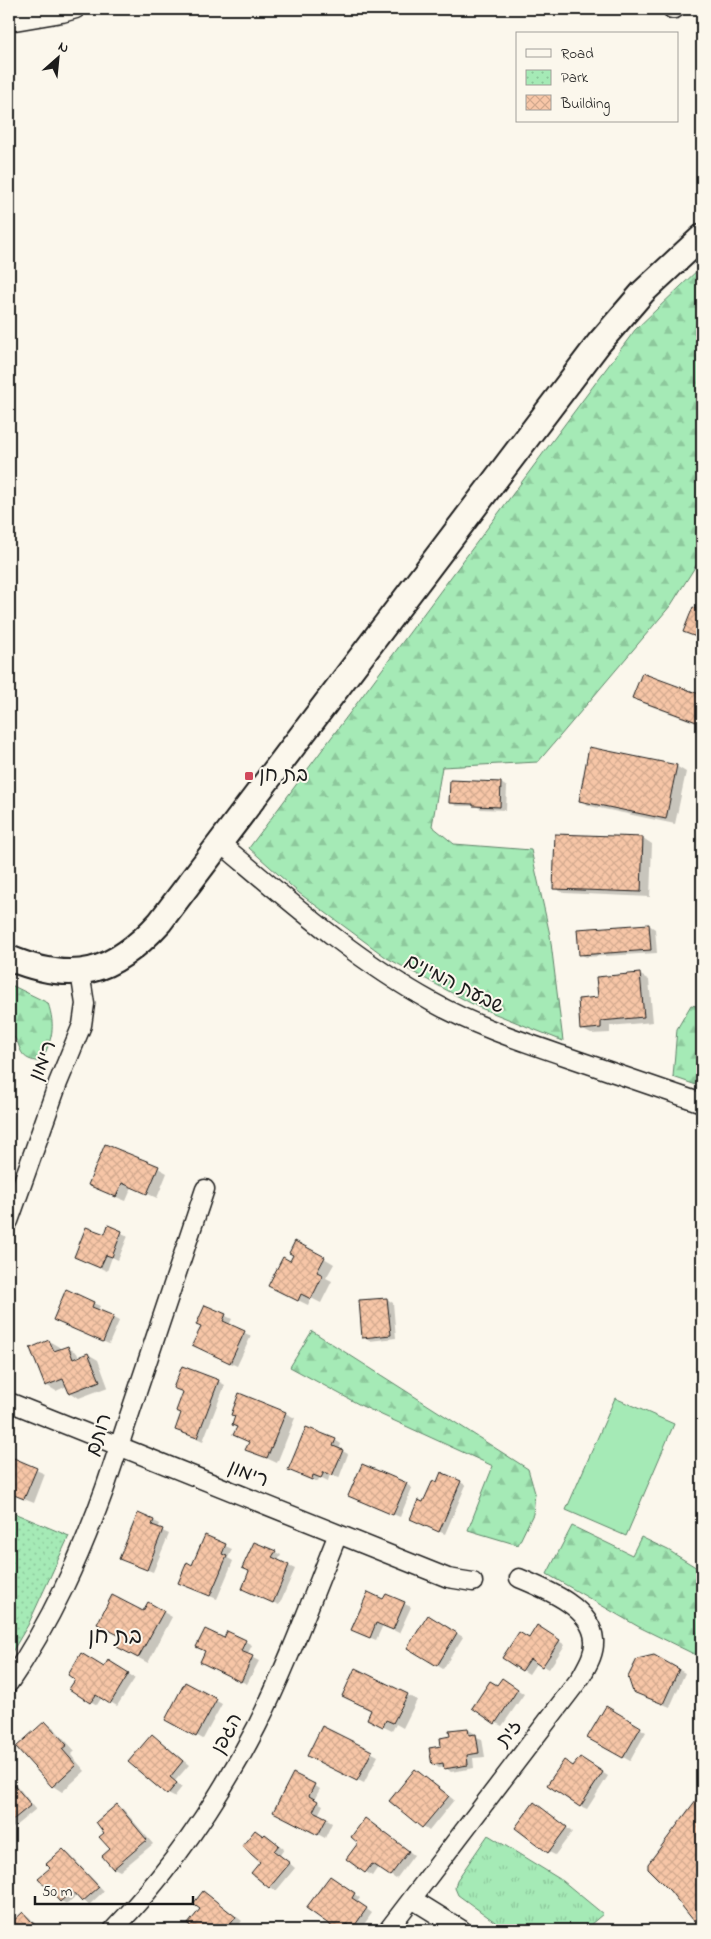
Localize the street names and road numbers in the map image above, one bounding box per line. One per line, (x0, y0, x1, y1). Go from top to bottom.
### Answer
street label: שבעת המינים (399, 947, 509, 1023)
street label: רימון (23, 1036, 65, 1086)
street label: רותם (80, 1410, 120, 1460)
street label: רימון (223, 1454, 273, 1496)
street label: הגפן (205, 1708, 251, 1760)
street label: זית (489, 1714, 530, 1755)

